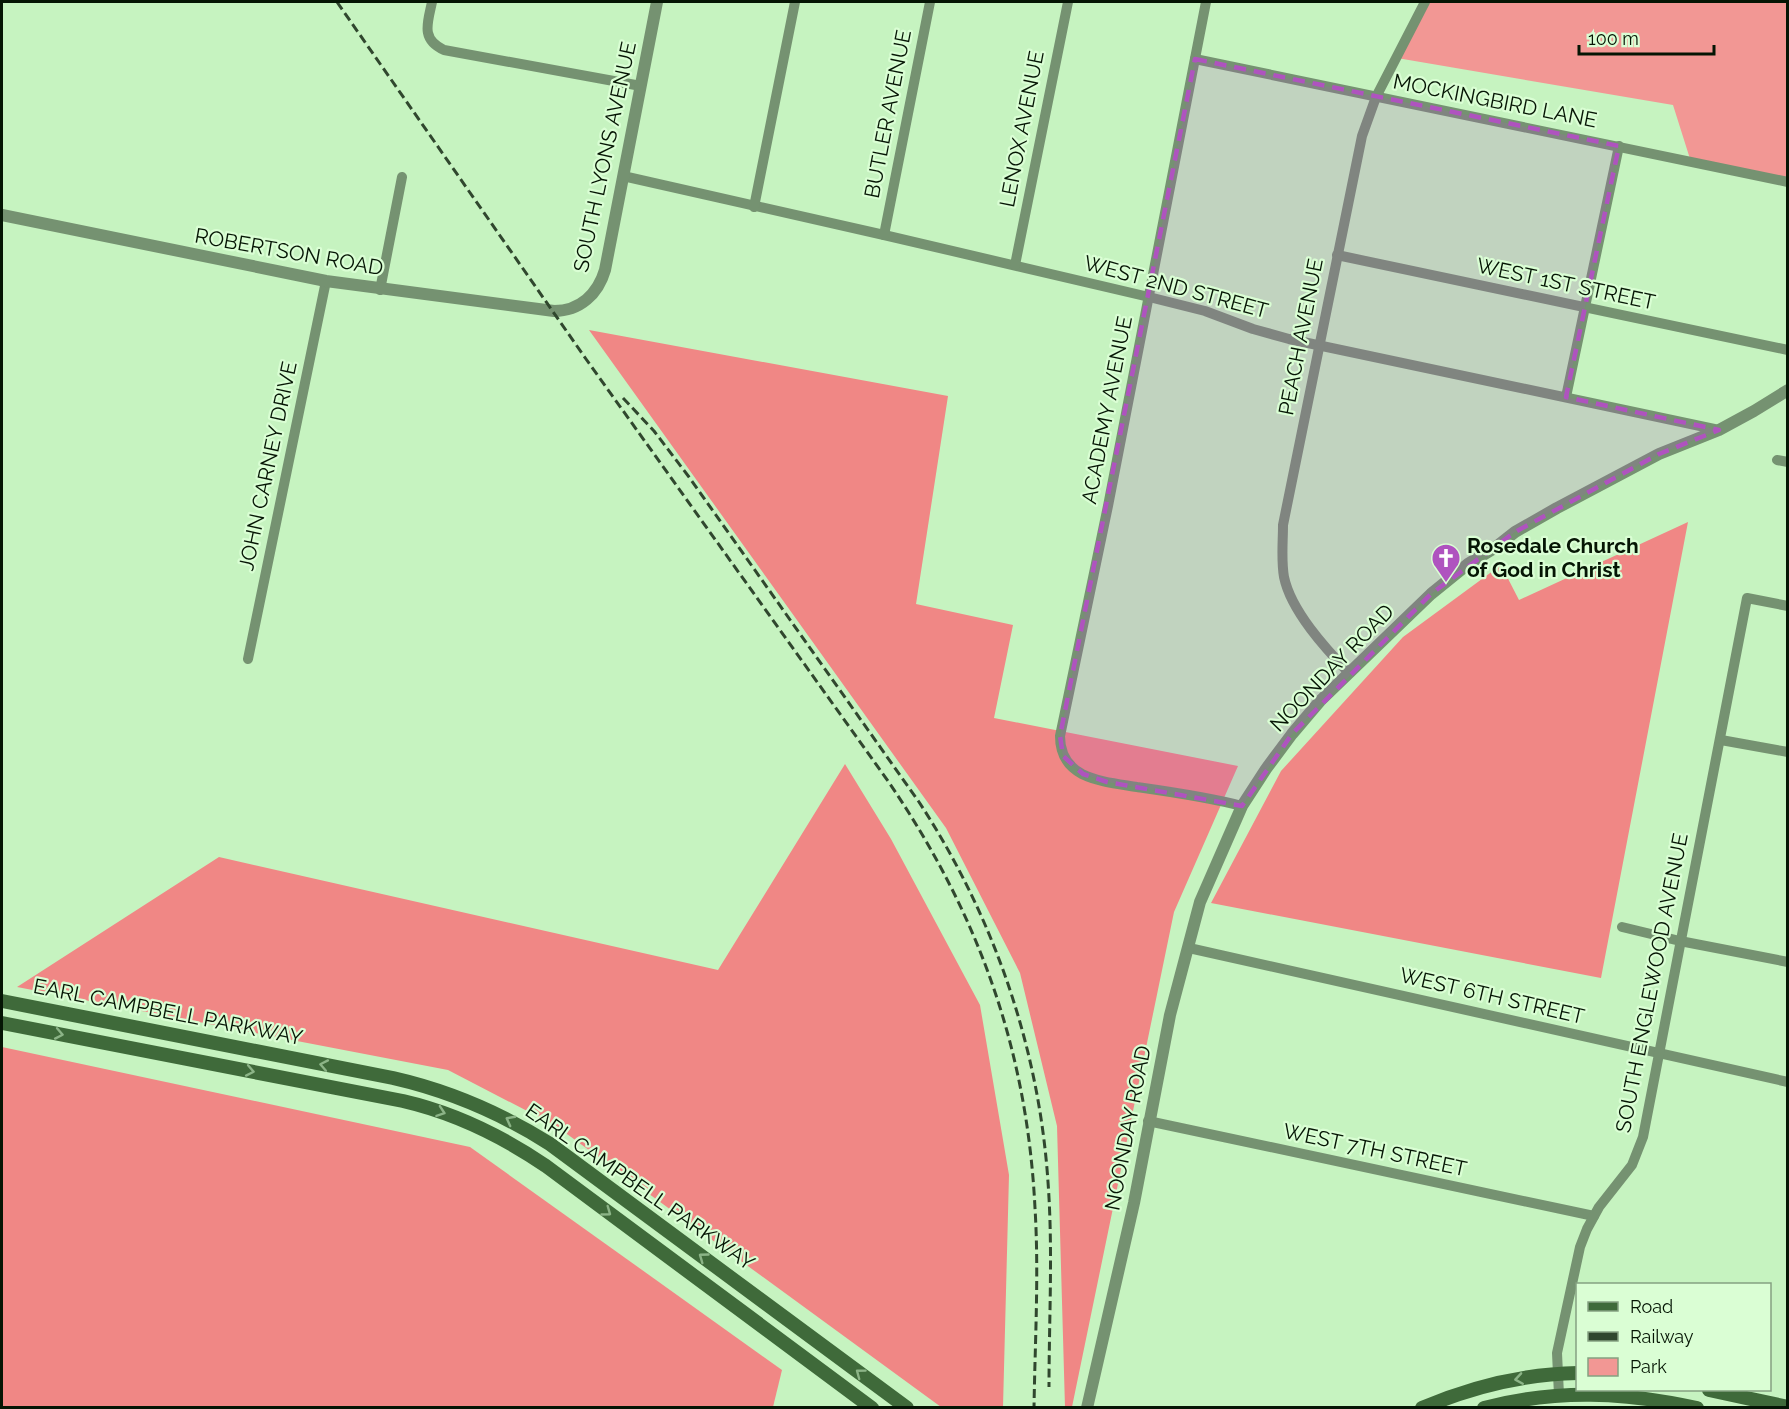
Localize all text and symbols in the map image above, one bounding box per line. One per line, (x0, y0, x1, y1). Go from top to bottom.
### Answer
scale bar (1579, 18, 1714, 56)
street label: BUTLER AVENUE (859, 28, 916, 200)
text: 100 m (1588, 28, 1639, 49)
street label: SOUTH LYONS AVENUE (568, 39, 641, 274)
street label: LENOX AVENUE (994, 49, 1049, 209)
street label: MOCKINGBIRD LANE (1391, 68, 1599, 133)
street label: ROBERTSON ROAD (193, 223, 385, 280)
street label: WEST 2ND STREET (1081, 250, 1271, 323)
street label: WEST 1ST STREET (1475, 252, 1658, 315)
street label: PEACH AVENUE (1273, 256, 1328, 417)
street label: ACADEMY AVENUE (1076, 314, 1137, 506)
street label: JOHN CARNEY DRIVE (233, 359, 302, 573)
place label: Rosedale Church of God in Christ (1467, 533, 1639, 582)
church icon: Rosedale Church of God in Christ (1430, 542, 1462, 584)
street label: NOONDAY ROAD (1265, 599, 1399, 737)
street label: SOUTH ENGLEWOOD AVENUE (1610, 831, 1693, 1135)
street label: WEST 6TH STREET (1397, 962, 1587, 1029)
street label: EARL CAMPBELL PARKWAY (31, 973, 305, 1050)
one-way arrow (54, 1027, 64, 1040)
street label: NOONDAY ROAD (1099, 1043, 1156, 1212)
one-way arrow (319, 1059, 329, 1072)
one-way arrow (245, 1064, 255, 1077)
street label: EARL CAMPBELL PARKWAY (521, 1098, 760, 1276)
one-way arrow (435, 1105, 446, 1118)
one-way arrow (506, 1116, 516, 1127)
street label: WEST 7TH STREET (1281, 1118, 1469, 1181)
one-way arrow (601, 1204, 612, 1215)
one-way arrow (699, 1253, 710, 1264)
legend (1576, 1283, 1771, 1391)
text: Road (1630, 1296, 1673, 1317)
text: Railway (1630, 1326, 1694, 1347)
text: Park (1630, 1356, 1667, 1377)
one-way arrow (856, 1369, 867, 1380)
one-way arrow (1515, 1372, 1525, 1385)

